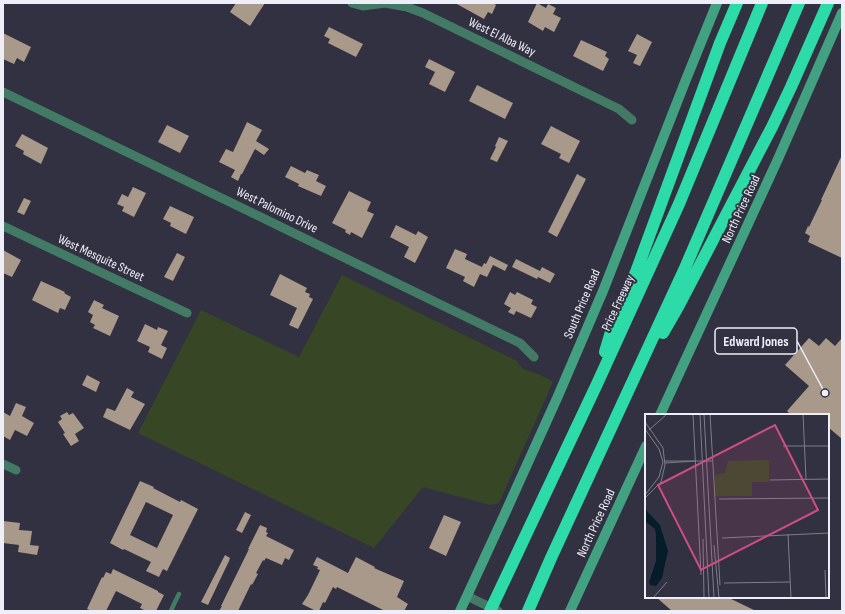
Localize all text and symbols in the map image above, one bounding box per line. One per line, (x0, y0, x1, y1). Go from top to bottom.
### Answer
street label: West El Alba Way (466, 14, 538, 60)
street label: North Price Road (718, 172, 764, 246)
street label: West Palomino Drive (234, 183, 320, 237)
street label: West Mesquite Street (55, 231, 147, 285)
street label: South Price Road (560, 267, 604, 341)
street label: Price Freeway (598, 272, 638, 334)
callout: Edward Jones (715, 328, 797, 354)
text: Edward Jones (723, 333, 789, 350)
inset map (645, 414, 829, 598)
street label: North Price Road (573, 486, 619, 560)

